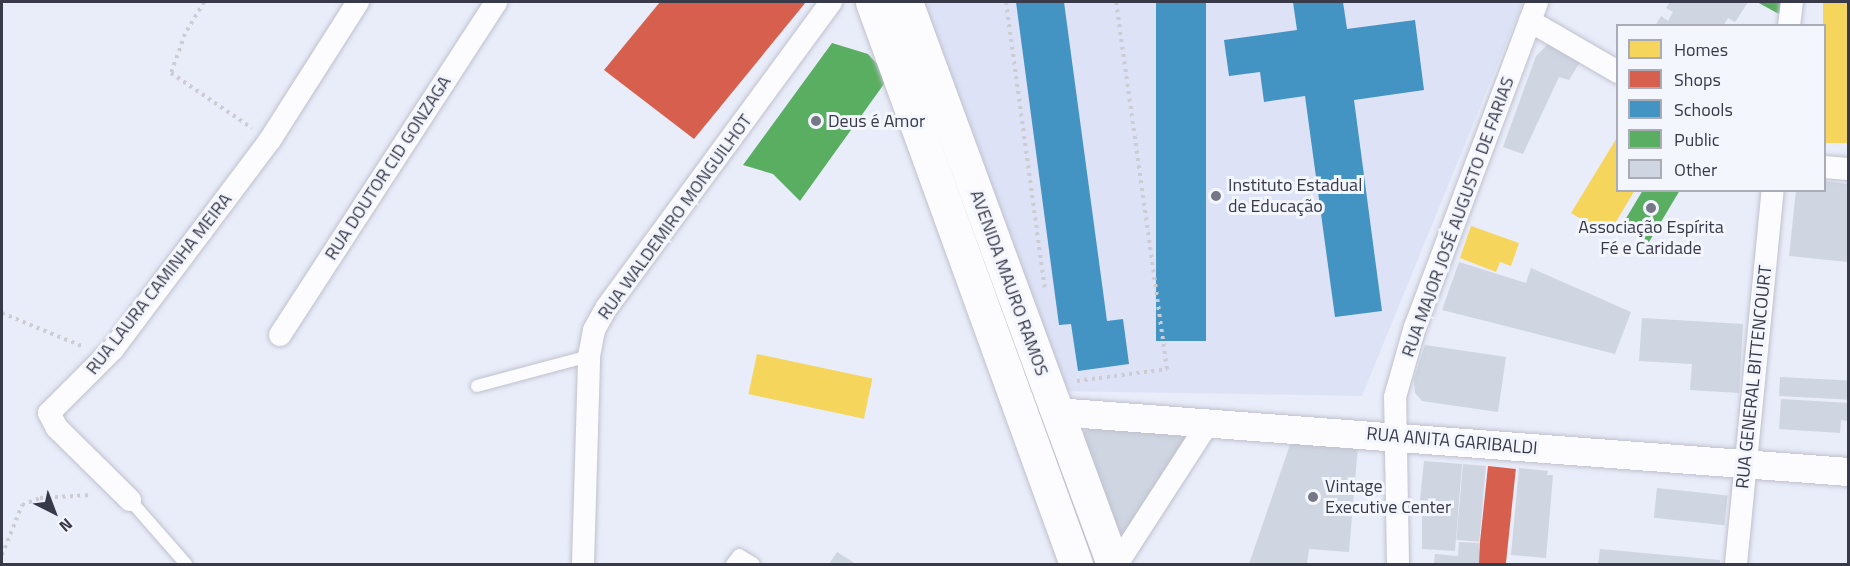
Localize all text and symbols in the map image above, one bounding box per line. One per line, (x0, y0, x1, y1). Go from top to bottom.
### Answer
legend (1616, 24, 1826, 192)
text: Homes (1674, 36, 1728, 63)
text: Shops (1674, 66, 1721, 93)
street label: RUA DOUTOR CID GONZAGA (320, 72, 456, 264)
street label: RUA MAJOR JOSÉ AUGUSTO DE FARIAS (1397, 74, 1519, 360)
text: Schools (1674, 96, 1733, 123)
street label: RUA WALDEMIRO MONGUILHOT (593, 110, 757, 324)
place label: Deus é Amor (828, 110, 925, 132)
marker: Deus é Amor (809, 114, 823, 128)
text: Public (1674, 126, 1720, 153)
text: Other (1674, 156, 1717, 183)
place label: Instituto Estadual de Educação (1228, 175, 1362, 218)
street label: AVENIDA MAURO RAMOS (965, 187, 1053, 379)
street label: RUA LAURA CAMINHA MEIRA (82, 189, 236, 379)
marker: Instituto Estadual de Educação (1209, 189, 1223, 203)
marker: Associação Espírita Fé e Caridade (1644, 201, 1658, 215)
place label: Associação Espírita Fé e Caridade (1578, 217, 1724, 260)
street label: RUA GENERAL BITTENCOURT (1732, 264, 1776, 490)
street label: RUA ANITA GARIBALDI (1366, 423, 1538, 459)
place label: Vintage Executive Center (1325, 476, 1451, 518)
north arrow (24, 482, 84, 542)
marker: Vintage Executive Center (1306, 490, 1320, 504)
text: N (54, 513, 78, 538)

